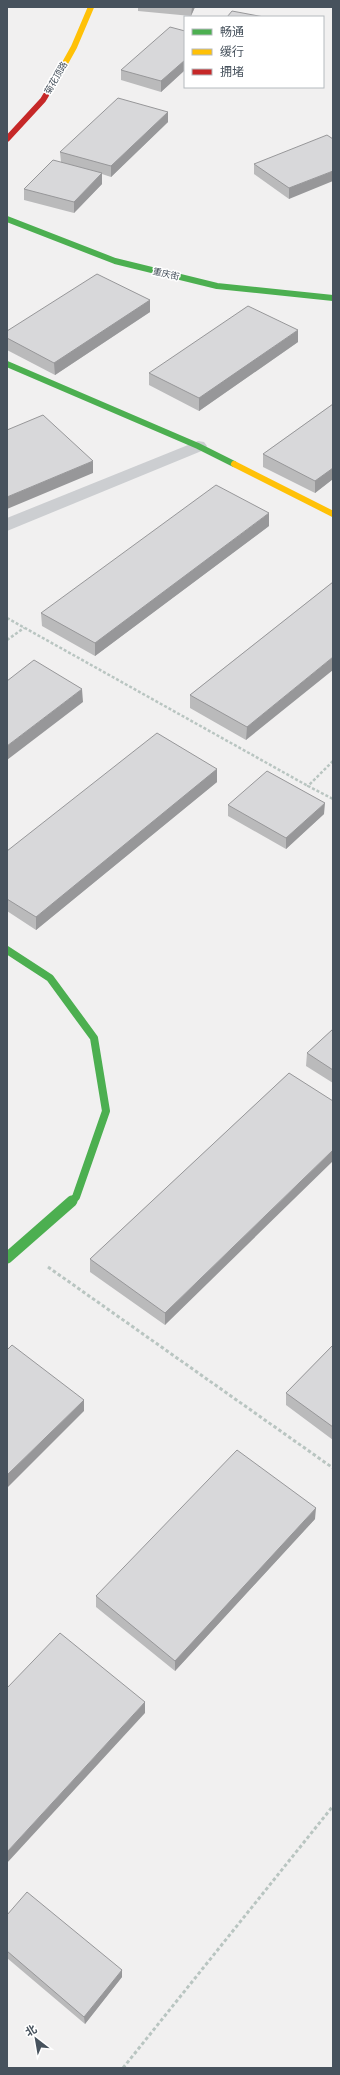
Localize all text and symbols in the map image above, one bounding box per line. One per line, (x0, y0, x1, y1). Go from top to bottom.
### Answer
legend (184, 16, 324, 88)
text: 畅通 (220, 25, 244, 39)
text: 缓行 (220, 45, 244, 59)
street label: 菊花顶路 (43, 60, 69, 96)
text: 拥堵 (220, 65, 244, 79)
street label: 重庆街 (152, 266, 180, 282)
north arrow (16, 2019, 56, 2059)
text: 北 (23, 2022, 39, 2039)

